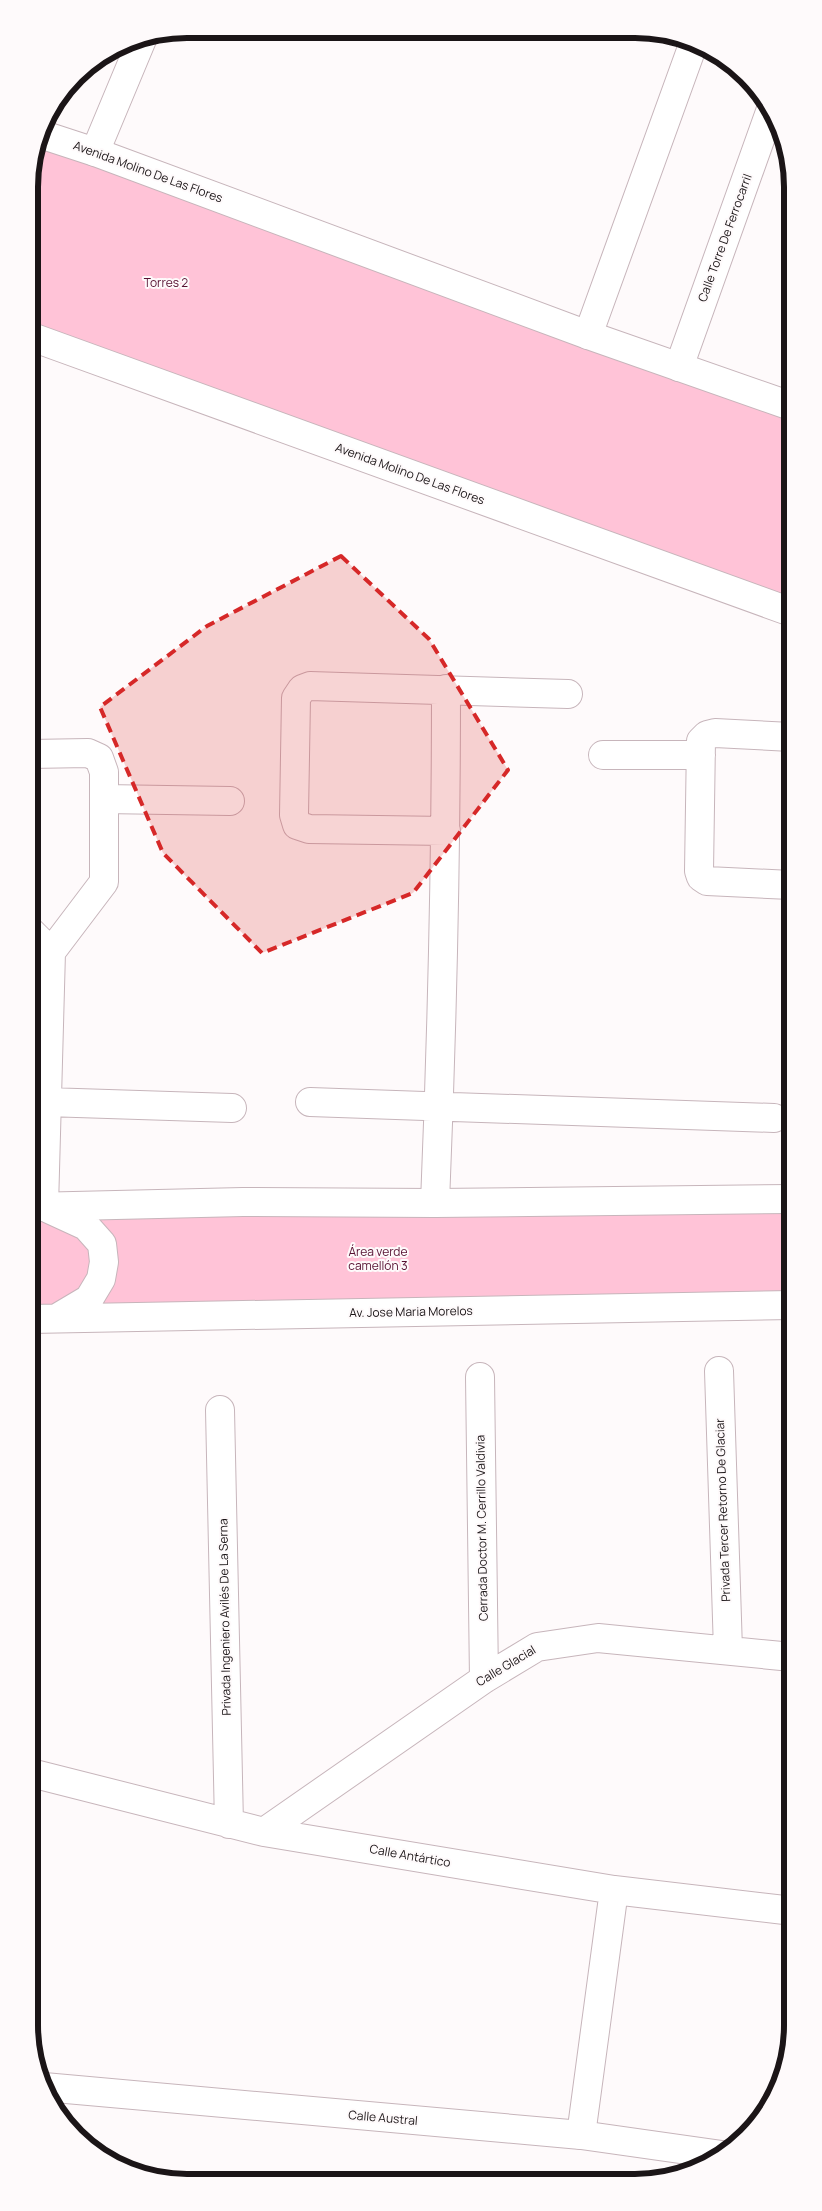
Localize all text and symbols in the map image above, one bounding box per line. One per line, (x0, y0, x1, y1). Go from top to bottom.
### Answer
street label: Avenida Molino De Las Flores (71, 137, 225, 206)
street label: Calle Torre De Ferrocarril (693, 171, 756, 304)
park label: Torres 2 (144, 274, 188, 291)
street label: Avenida Molino De Las Flores (333, 439, 487, 508)
park label: Área verde camellón 3 (348, 1243, 408, 1274)
street label: Av. Jose Maria Morelos (349, 1302, 473, 1321)
street label: Privada Tercer Retorno De Glaciar (711, 1417, 734, 1602)
street label: Cerrada Doctor M. Cerrillo Valdivia (471, 1435, 492, 1621)
street label: Privada Ingeniero Avilés De La Serna (214, 1518, 235, 1716)
street label: Calle Glacial (473, 1641, 539, 1690)
street label: Calle Antártico (368, 1840, 452, 1871)
street label: Calle Austral (348, 2106, 418, 2129)

